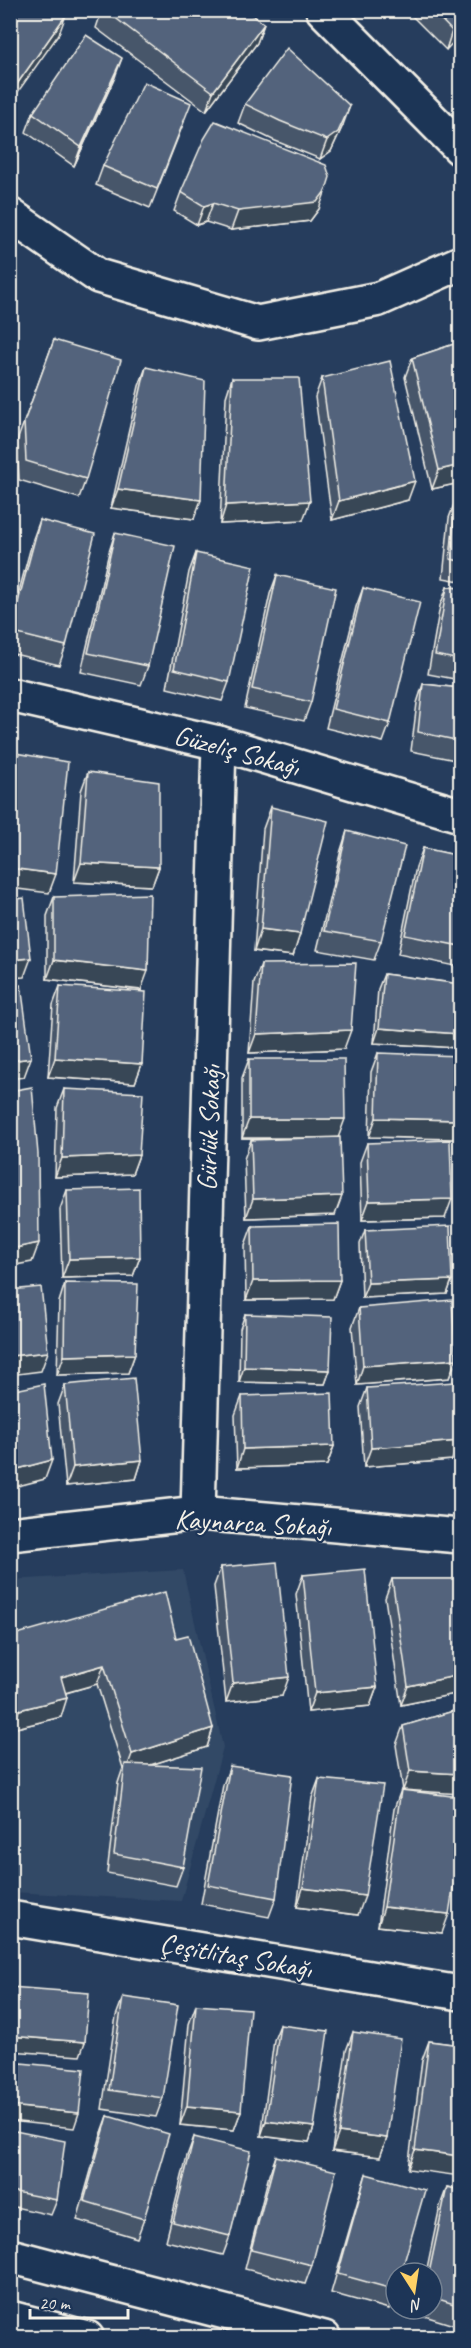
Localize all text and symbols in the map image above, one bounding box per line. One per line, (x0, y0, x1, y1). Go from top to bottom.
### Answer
street label: Güzeliş Sokağı (170, 717, 305, 784)
street label: Gürlük Sokağı (189, 1063, 228, 1192)
street label: Kaynarca Sokağı (174, 1501, 334, 1544)
street label: Çeşitlitaş Sokağı (157, 1925, 316, 1987)
north arrow (384, 2261, 444, 2321)
scale bar (30, 2282, 128, 2320)
text: 20 m (39, 2292, 72, 2314)
text: N (407, 2294, 424, 2316)

